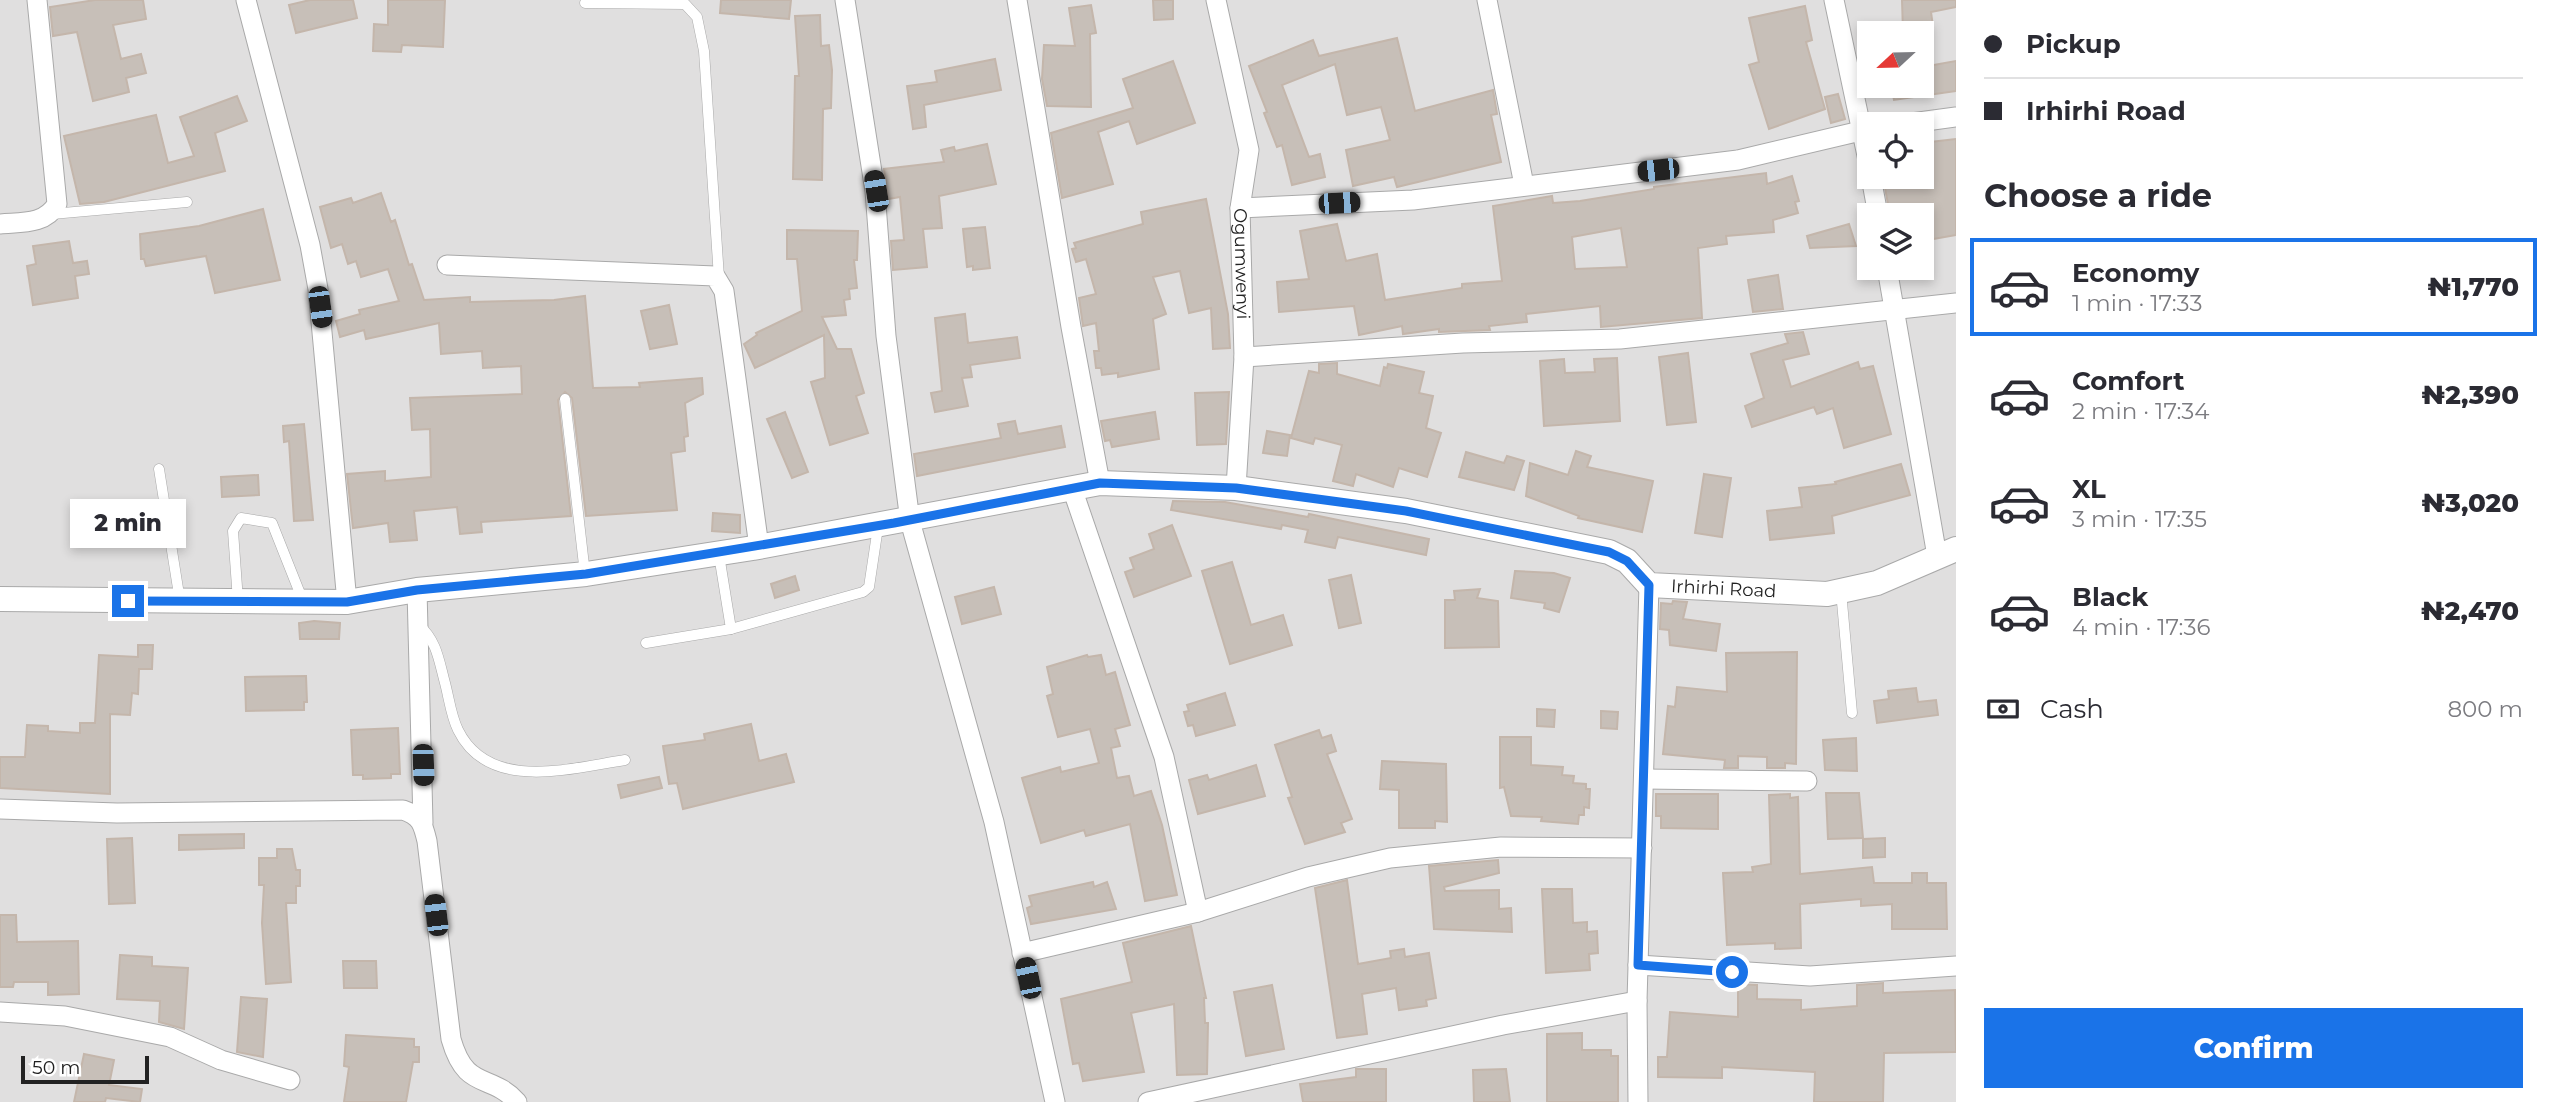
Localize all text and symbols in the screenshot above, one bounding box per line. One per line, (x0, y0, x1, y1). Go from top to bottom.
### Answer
north arrow (1857, 21, 1934, 98)
map controls (1857, 21, 1934, 280)
text: Pickup (2026, 28, 2121, 60)
text: Irhirhi Road (2026, 95, 2186, 127)
button: locate (1857, 112, 1934, 189)
car (1637, 157, 1680, 183)
car (863, 169, 890, 213)
text: Choose a ride (1984, 176, 2212, 215)
car (1318, 191, 1361, 215)
button: layers (1857, 203, 1934, 280)
street label: Ogumwenyi (1229, 208, 1254, 320)
icon: car (1988, 256, 2051, 319)
text: Economy (2072, 257, 2199, 289)
text: ₦1,770 (2428, 271, 2519, 303)
car (307, 285, 334, 329)
text: 1 min · 17:33 (2072, 289, 2202, 317)
icon: car (1988, 364, 2051, 427)
text: Comfort (2072, 365, 2184, 397)
text: ₦2,390 (2422, 379, 2519, 411)
text: 2 min · 17:34 (2072, 397, 2210, 425)
icon: car (1988, 472, 2051, 535)
text: XL (2072, 473, 2106, 505)
text: ₦3,020 (2421, 487, 2519, 519)
callout: 2 min (70, 500, 186, 548)
text: 3 min · 17:35 (2072, 505, 2207, 533)
text: 2 min (94, 509, 162, 537)
street label: Irhirhi Road (1670, 575, 1777, 602)
icon: car (1988, 580, 2051, 643)
text: Black (2072, 581, 2148, 613)
route end (112, 585, 144, 617)
text: ₦2,470 (2421, 595, 2519, 627)
text: 4 min · 17:36 (2072, 613, 2210, 641)
icon: cash (1984, 690, 2022, 728)
text: Cash (2040, 693, 2104, 725)
text: 800 m (2447, 695, 2523, 723)
car (412, 744, 435, 786)
car (424, 893, 449, 937)
car (1014, 955, 1043, 1001)
route start (1716, 956, 1748, 988)
button: Confirm (1984, 1008, 2523, 1088)
scale bar (21, 1053, 149, 1085)
text: 50 m (32, 1056, 80, 1079)

